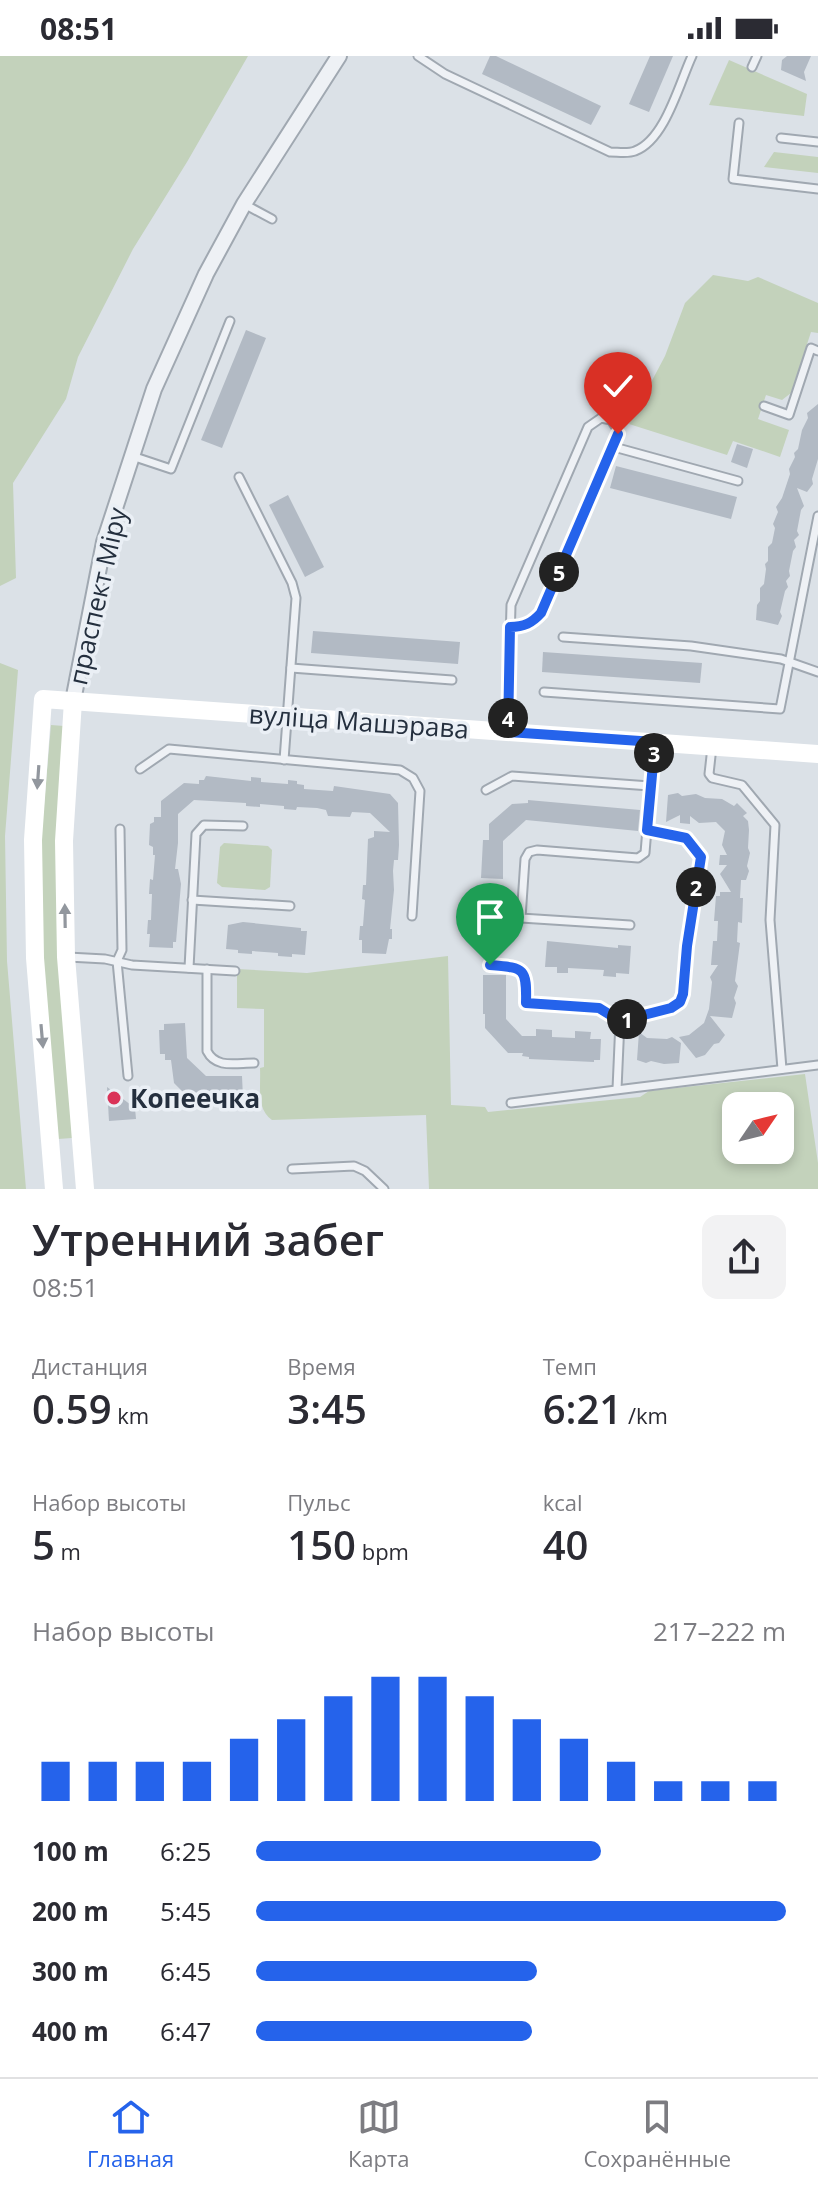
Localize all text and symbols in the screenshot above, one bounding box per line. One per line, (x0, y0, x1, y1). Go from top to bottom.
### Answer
text: 08:51 (40, 8, 117, 49)
pin (584, 352, 652, 434)
icon: check (596, 364, 640, 408)
street label: праспект Міру (59, 503, 135, 688)
pin: 5 (539, 552, 579, 592)
text: 5 (553, 557, 565, 587)
street label: вуліца Машэрава (248, 695, 470, 747)
pin: 4 (488, 698, 528, 738)
text: 4 (502, 703, 514, 733)
pin: 3 (634, 733, 674, 773)
text: 3 (648, 738, 660, 768)
one-way arrow (31, 765, 44, 790)
pin: 2 (676, 867, 716, 907)
text: 2 (690, 872, 702, 902)
pin (456, 883, 524, 965)
icon: arrive (468, 895, 512, 939)
one-way arrow (59, 903, 71, 928)
pin: 1 (607, 999, 647, 1039)
text: 1 (621, 1004, 633, 1034)
one-way arrow (36, 1024, 49, 1049)
place label: Копеечка (130, 1080, 260, 1116)
marker: Копеечка (105, 1089, 123, 1107)
north arrow (722, 1092, 794, 1164)
map controls (722, 1092, 794, 1164)
text: Утренний забег (32, 1209, 384, 1269)
button: share (702, 1215, 786, 1299)
text: 08:51 (32, 1269, 98, 1305)
text: Дистанция (32, 1351, 148, 1381)
text: Время (287, 1351, 356, 1381)
text: Темп (543, 1351, 597, 1381)
text: 0.59 (32, 1381, 112, 1436)
text: 3:45 (287, 1381, 367, 1436)
text: 6:21 (543, 1381, 622, 1436)
text: km (112, 1400, 149, 1430)
text: /km (622, 1400, 668, 1430)
text: Набор высоты (32, 1487, 187, 1517)
text: Пульс (287, 1487, 350, 1517)
text: kcal (543, 1487, 583, 1517)
text: 5 (32, 1517, 55, 1572)
text: 150 (287, 1517, 356, 1572)
text: 40 (543, 1517, 588, 1572)
text: m (55, 1536, 81, 1566)
text: bpm (356, 1536, 409, 1566)
text: Набор высоты (32, 1613, 215, 1649)
text: 217–222 m (653, 1613, 786, 1649)
text: 100 m (32, 1833, 109, 1869)
text: 6:25 (160, 1833, 211, 1869)
text: 200 m (32, 1893, 109, 1929)
text: 5:45 (160, 1893, 211, 1929)
text: 300 m (32, 1953, 109, 1989)
text: 6:45 (160, 1953, 211, 1989)
text: 400 m (32, 2013, 109, 2049)
text: 6:47 (160, 2013, 211, 2049)
tab: Главная (87, 2095, 174, 2173)
tab: Карта (348, 2095, 410, 2173)
tab: Сохранённые (583, 2095, 731, 2173)

